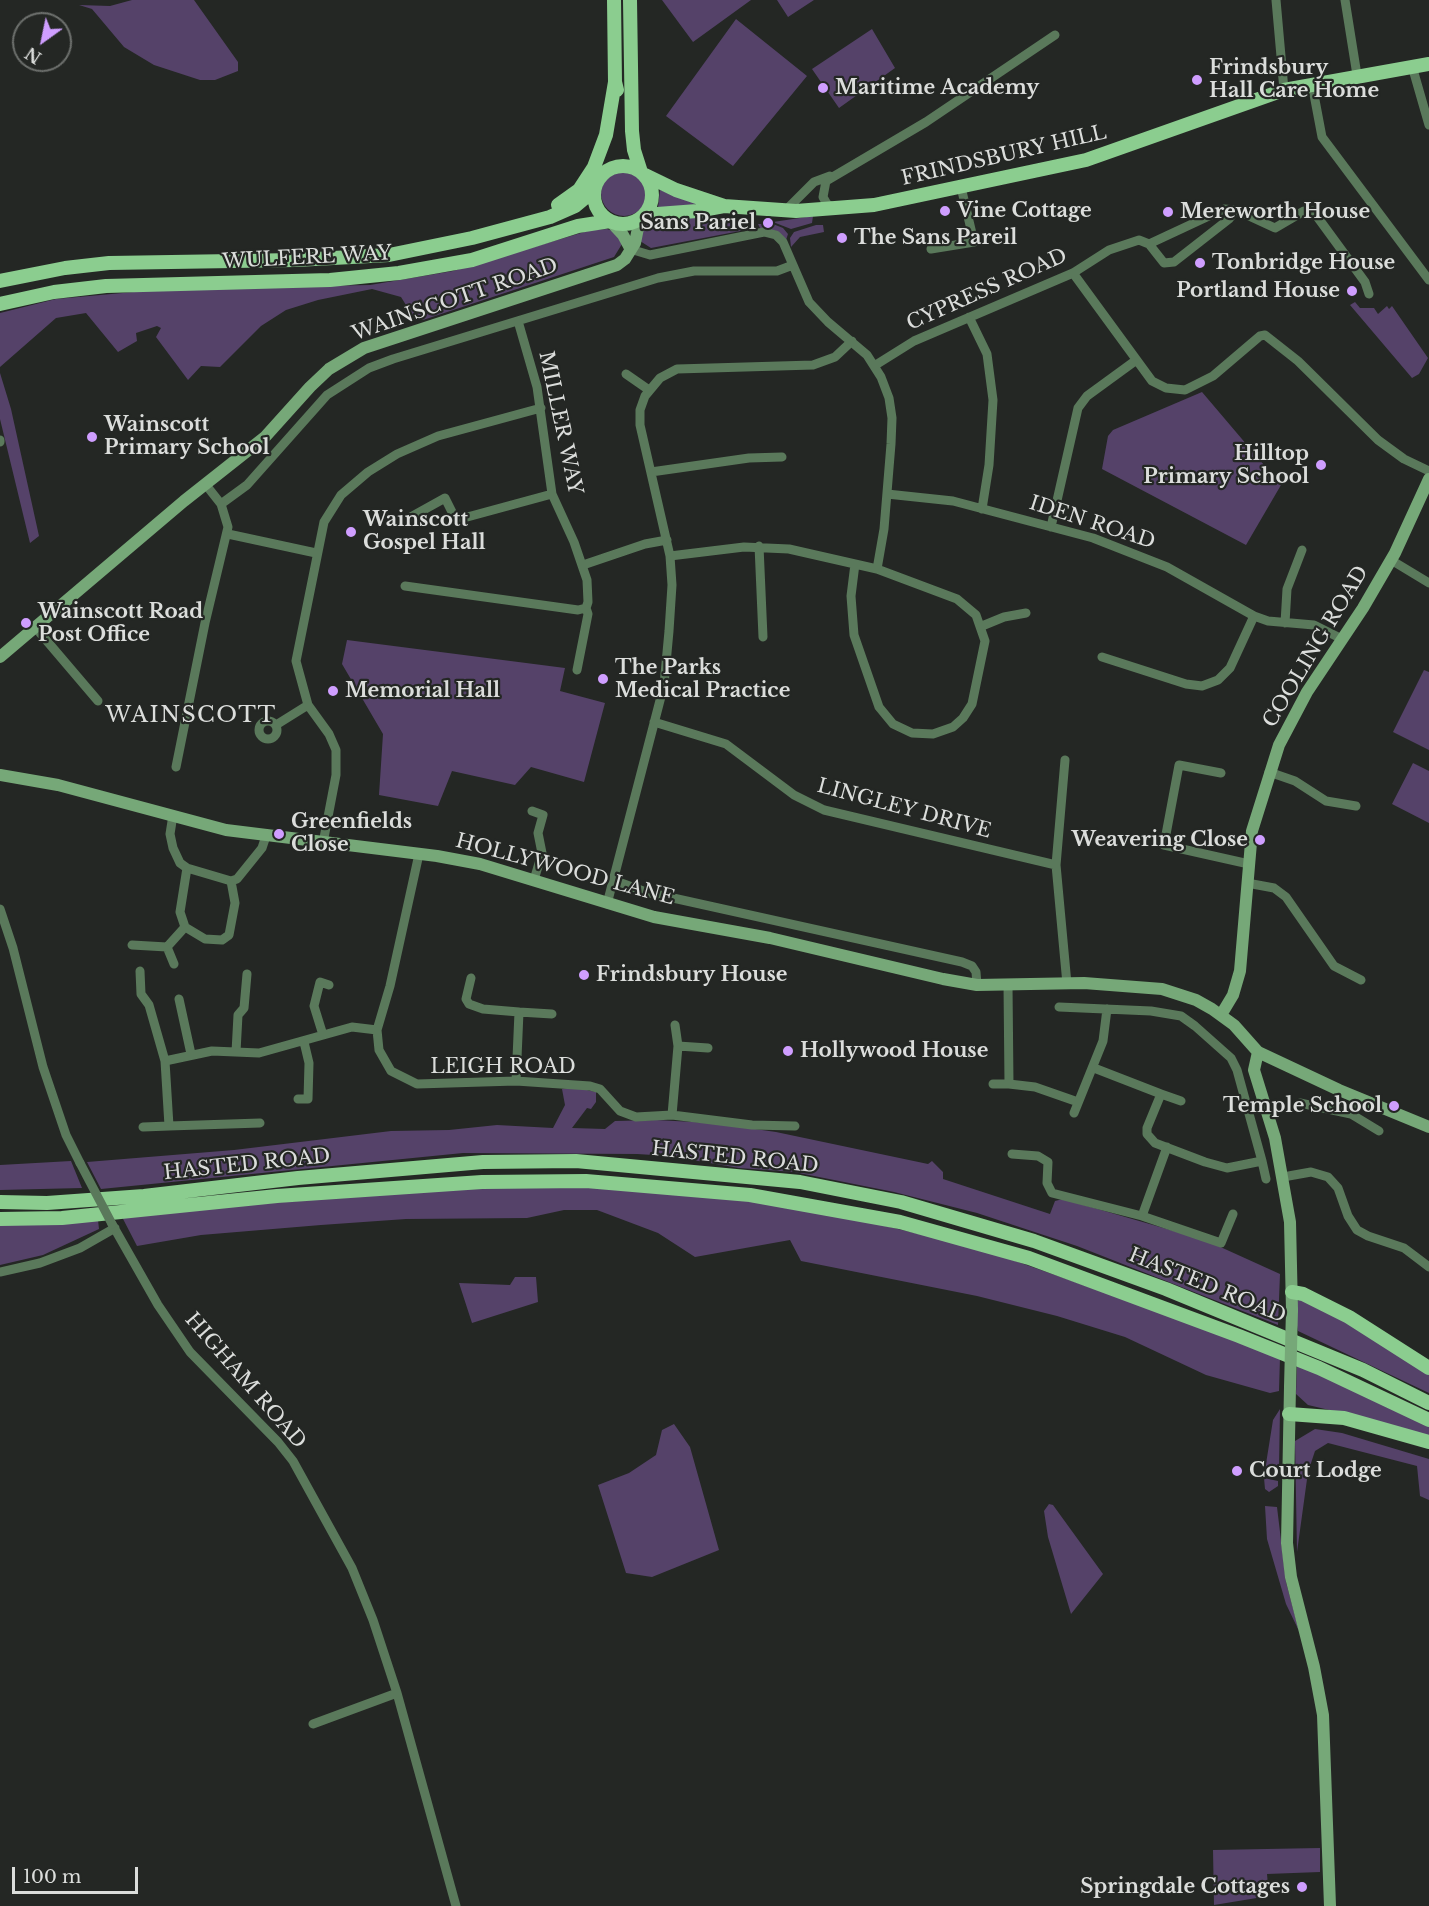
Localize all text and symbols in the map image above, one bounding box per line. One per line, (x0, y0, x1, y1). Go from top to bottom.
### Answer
north arrow (12, 12, 72, 72)
text: N (22, 43, 45, 68)
place label: Frindsbury Hall Care Home (1209, 56, 1379, 103)
marker: Frindsbury Hall Care Home (1190, 73, 1204, 87)
place label: Maritime Academy (835, 76, 1039, 100)
marker: Maritime Academy (816, 81, 830, 95)
street label: FRINDSBURY HILL (899, 121, 1109, 191)
place label: Vine Cottage (957, 199, 1092, 223)
place label: Mereworth House (1180, 200, 1370, 224)
marker: Vine Cottage (938, 204, 952, 218)
marker: Mereworth House (1161, 205, 1175, 219)
place label: Sans Pariel (640, 211, 756, 235)
marker: Sans Pariel (761, 216, 775, 230)
place label: The Sans Pareil (854, 226, 1017, 250)
marker: The Sans Pareil (835, 231, 849, 245)
street label: WULFERE WAY (221, 242, 393, 274)
street label: CYPRESS ROAD (903, 244, 1071, 336)
place label: Tonbridge House (1212, 251, 1395, 275)
street label: WAINSCOTT ROAD (349, 253, 561, 347)
marker: Tonbridge House (1193, 256, 1207, 270)
place label: Portland House (1176, 279, 1340, 303)
marker: Portland House (1345, 284, 1359, 298)
street label: MILLER WAY (533, 349, 587, 497)
place label: Wainscott Primary School (104, 413, 270, 460)
marker: Wainscott Primary School (85, 430, 99, 444)
place label: Hilltop Primary School (1143, 442, 1309, 489)
marker: Hilltop Primary School (1314, 458, 1328, 472)
street label: IDEN ROAD (1026, 491, 1158, 555)
place label: Wainscott Gospel Hall (363, 508, 486, 555)
marker: Wainscott Gospel Hall (344, 525, 358, 539)
street label: COOLING ROAD (1258, 562, 1374, 732)
place label: Wainscott Road Post Office (38, 600, 203, 647)
marker: Wainscott Road Post Office (19, 616, 33, 630)
place label: The Parks Medical Practice (615, 656, 790, 703)
marker: The Parks Medical Practice (596, 672, 610, 686)
place label: Memorial Hall (345, 679, 500, 703)
marker: Memorial Hall (326, 684, 340, 698)
district label: WAINSCOTT (105, 703, 277, 729)
street label: LINGLEY DRIVE (814, 774, 994, 844)
place label: Greenfields Close (291, 810, 412, 857)
marker: Greenfields Close (272, 827, 286, 841)
place label: Weavering Close (1072, 828, 1248, 852)
street label: HOLLYWOOD LANE (453, 829, 677, 911)
marker: Weavering Close (1253, 833, 1267, 847)
place label: Frindsbury House (596, 963, 787, 987)
marker: Frindsbury House (577, 968, 591, 982)
place label: Hollywood House (800, 1039, 988, 1063)
marker: Hollywood House (781, 1044, 795, 1058)
street label: LEIGH ROAD (430, 1055, 576, 1079)
place label: Temple School (1223, 1094, 1382, 1118)
marker: Temple School (1387, 1099, 1401, 1113)
street label: HASTED ROAD (650, 1137, 820, 1179)
street label: HASTED ROAD (162, 1144, 332, 1186)
street label: HASTED ROAD (1125, 1243, 1289, 1329)
street label: HIGHAM ROAD (179, 1308, 311, 1454)
place label: Court Lodge (1249, 1459, 1382, 1483)
marker: Court Lodge (1230, 1464, 1244, 1478)
scale bar (15, 1855, 141, 1893)
text: 100 m (23, 1866, 81, 1888)
place label: Springdale Cottages (1080, 1875, 1290, 1899)
marker: Springdale Cottages (1295, 1880, 1309, 1894)

